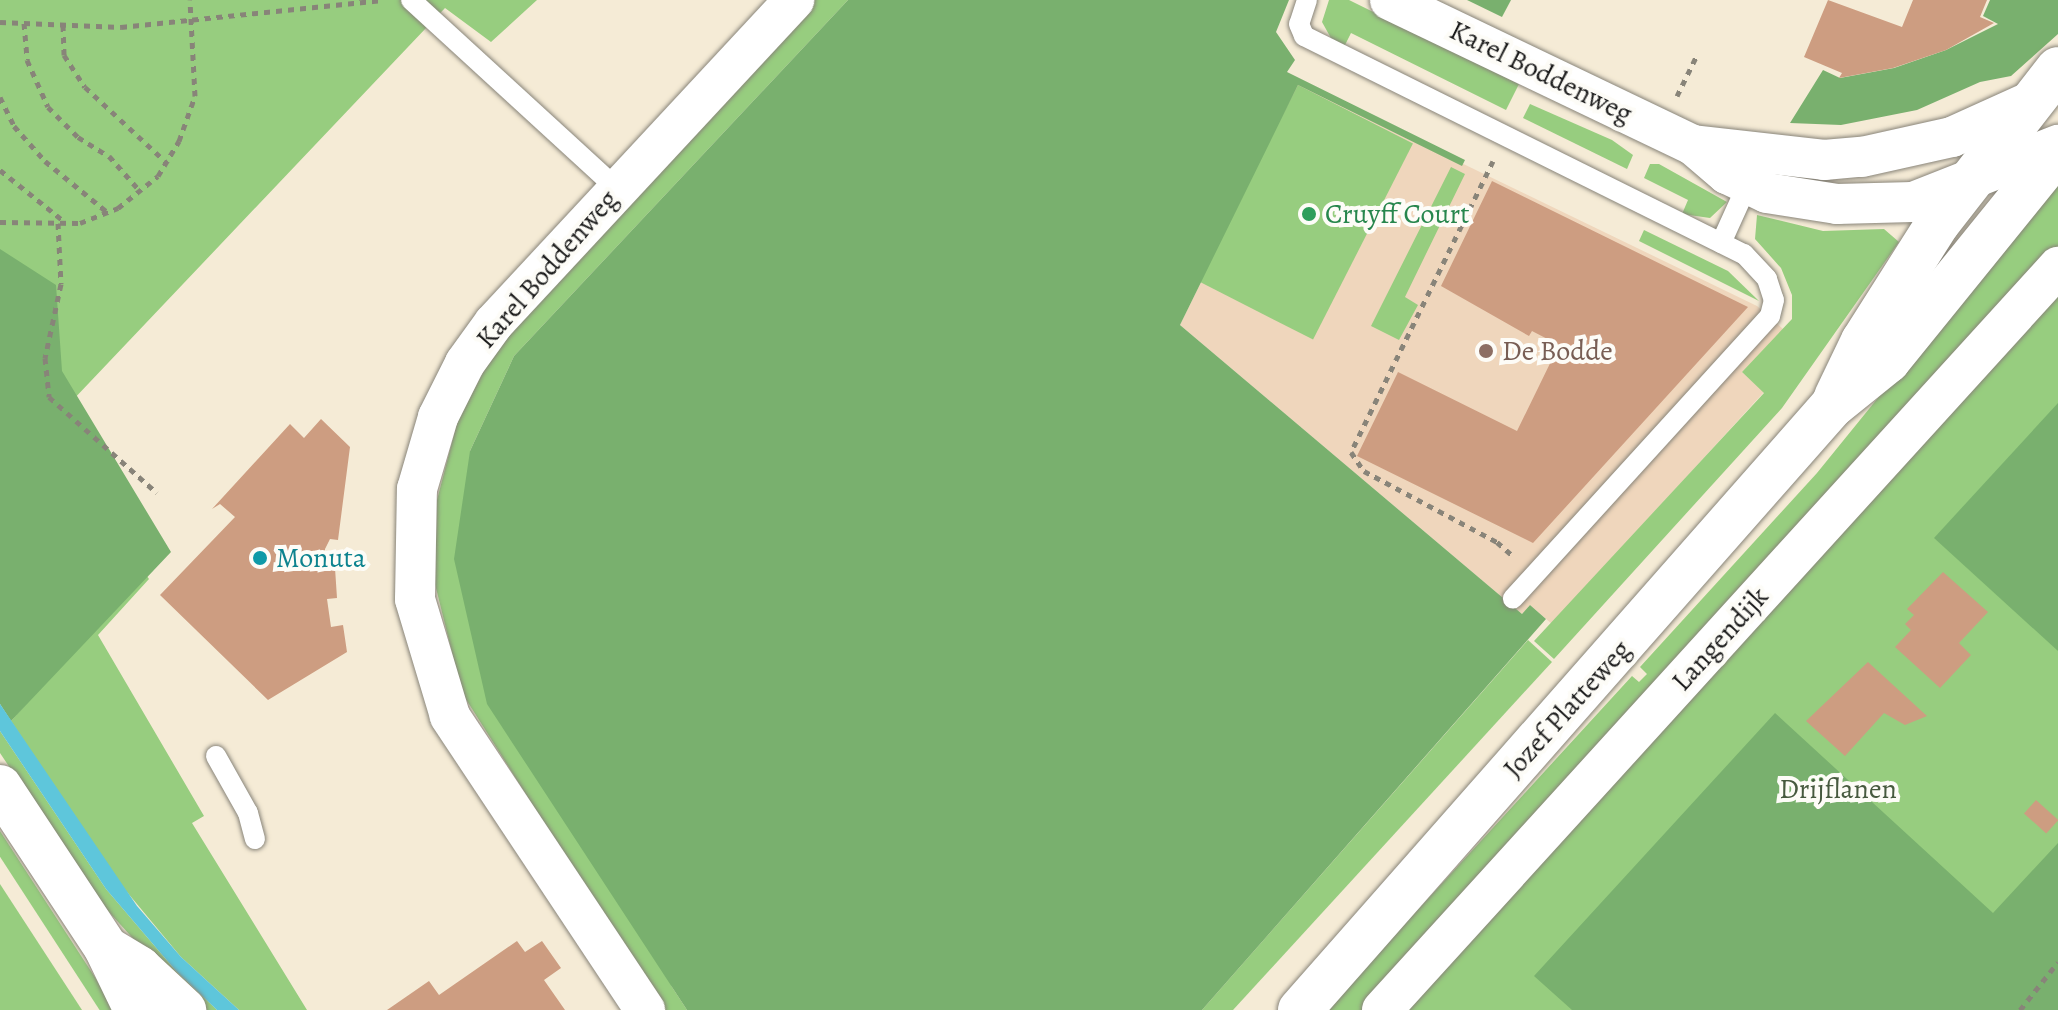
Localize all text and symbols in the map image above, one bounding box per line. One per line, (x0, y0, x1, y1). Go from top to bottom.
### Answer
street label: Karel Boddenweg (1444, 13, 1638, 131)
street label: Karel Boddenweg (469, 183, 625, 355)
place label: Cruyff Court (1325, 197, 1470, 231)
marker: Cruyff Court (1300, 205, 1318, 223)
place label: De Bodde (1502, 334, 1613, 368)
marker: De Bodde (1477, 342, 1495, 360)
place label: Monuta (276, 541, 366, 575)
marker: Monuta (251, 549, 269, 567)
street label: Langendijk (1665, 580, 1775, 698)
street label: Jozef Platteweg (1496, 633, 1638, 785)
park label: Drijflanen (1779, 772, 1897, 806)

